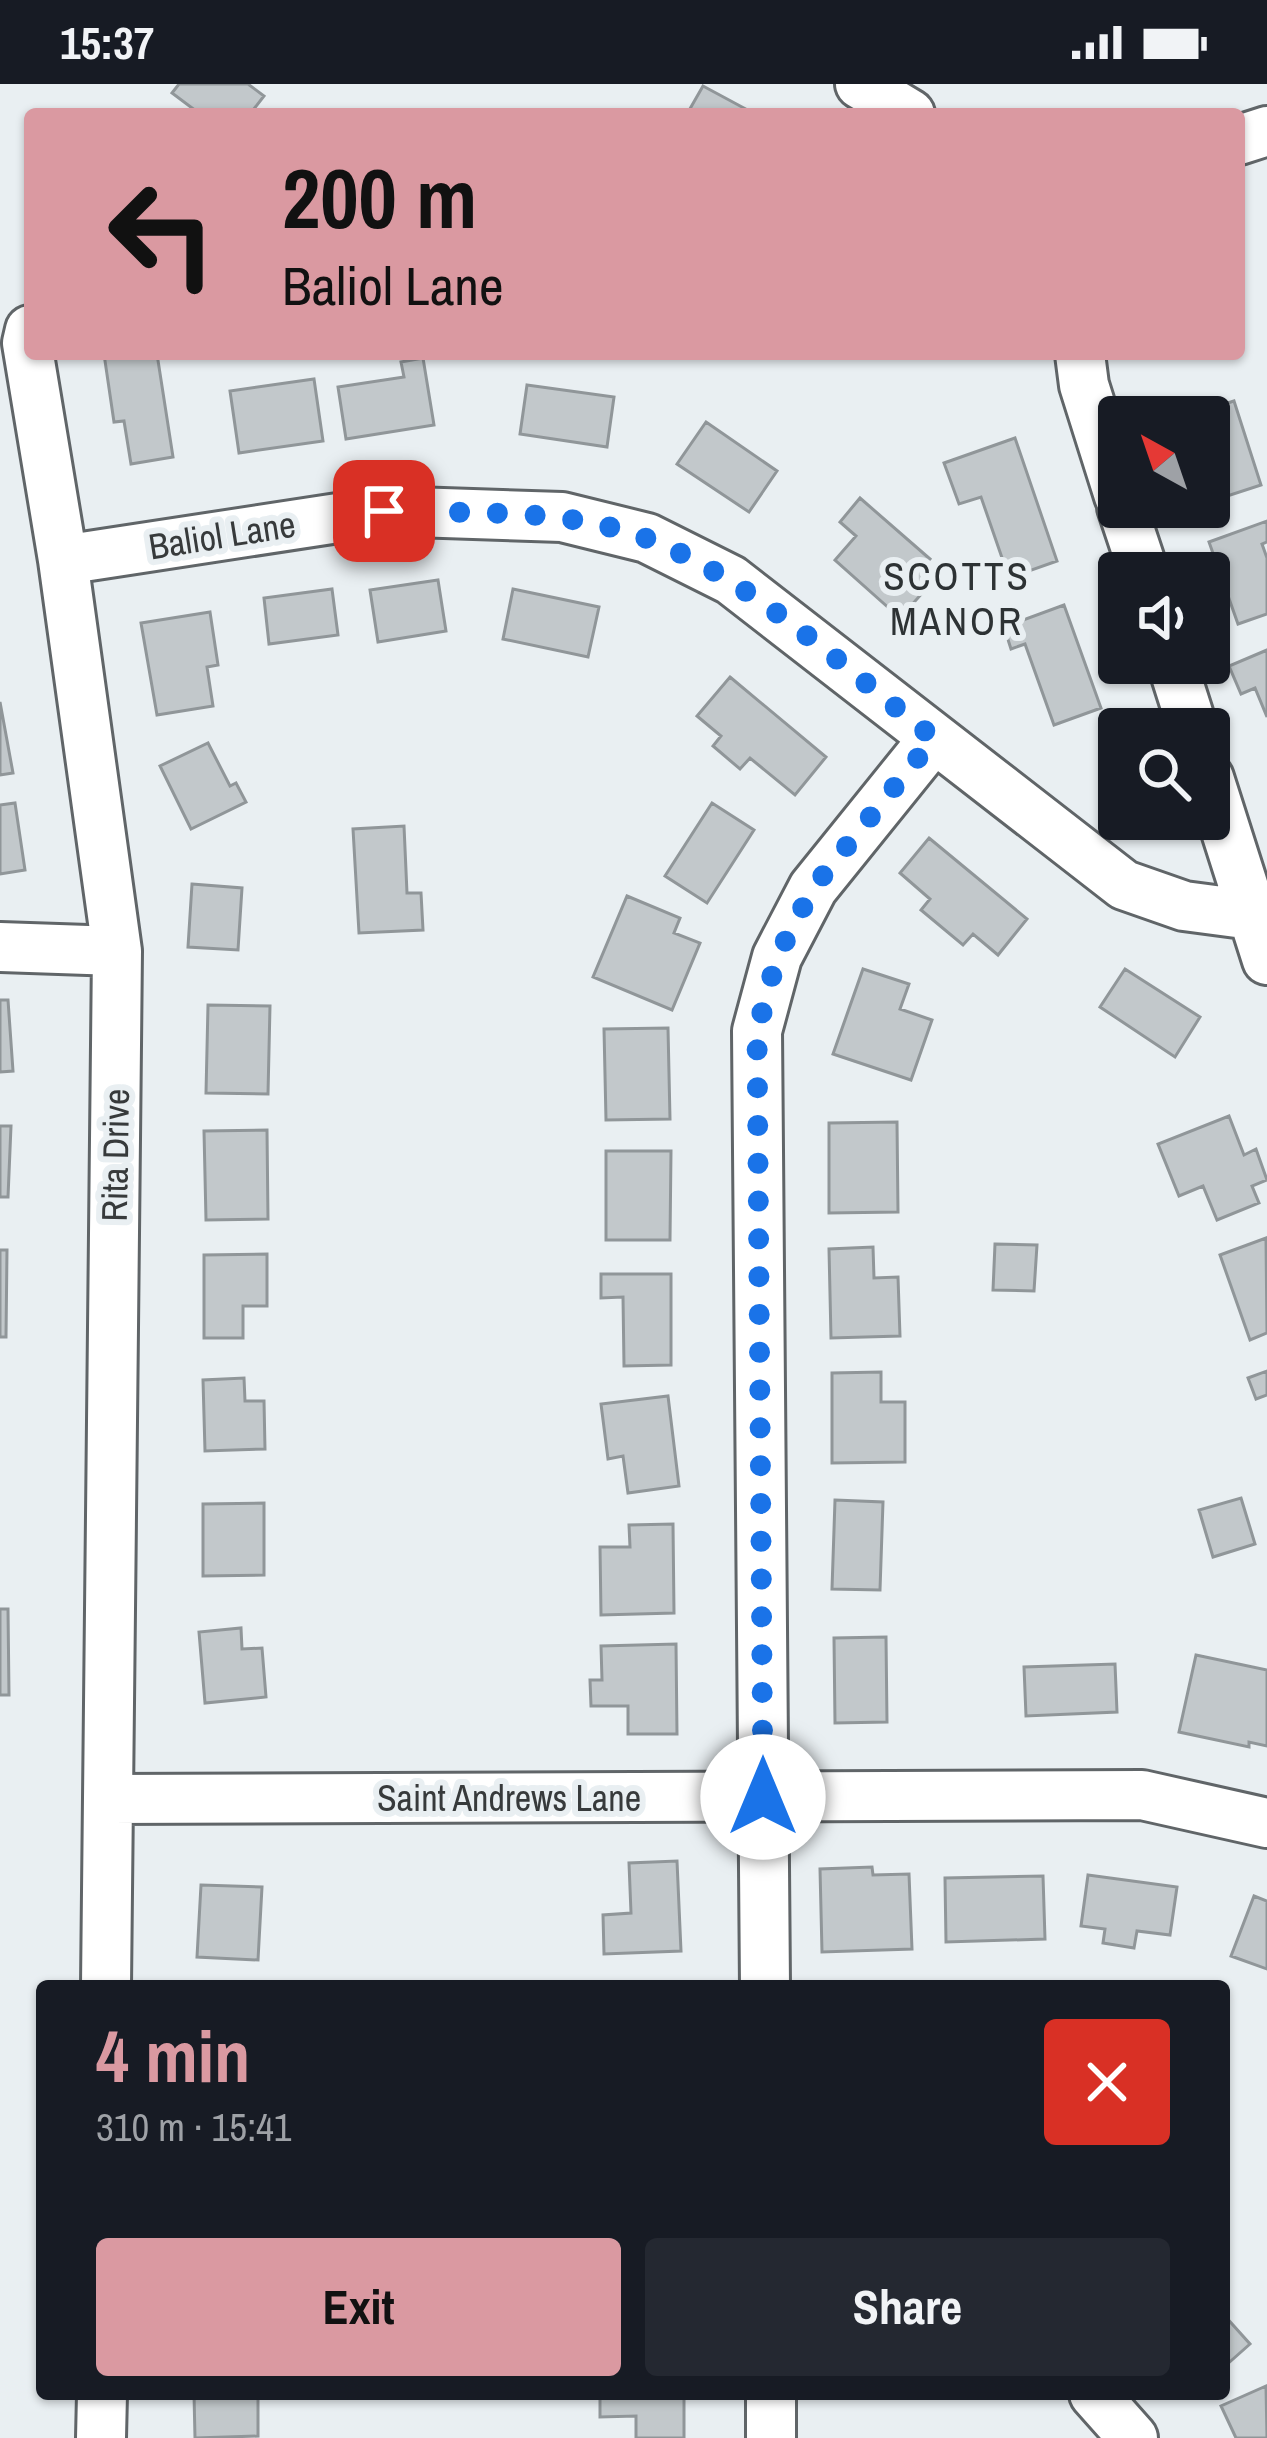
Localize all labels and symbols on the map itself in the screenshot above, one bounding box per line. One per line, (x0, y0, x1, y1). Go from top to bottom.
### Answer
north arrow (1098, 396, 1230, 528)
pin (333, 460, 435, 562)
street label: Baliol Lane (145, 500, 299, 570)
district label: SCOTTS MANOR (883, 550, 1031, 647)
street label: Rita Drive (90, 1088, 140, 1222)
position arrow (700, 1734, 826, 1860)
street label: Saint Andrews Lane (377, 1774, 641, 1822)

